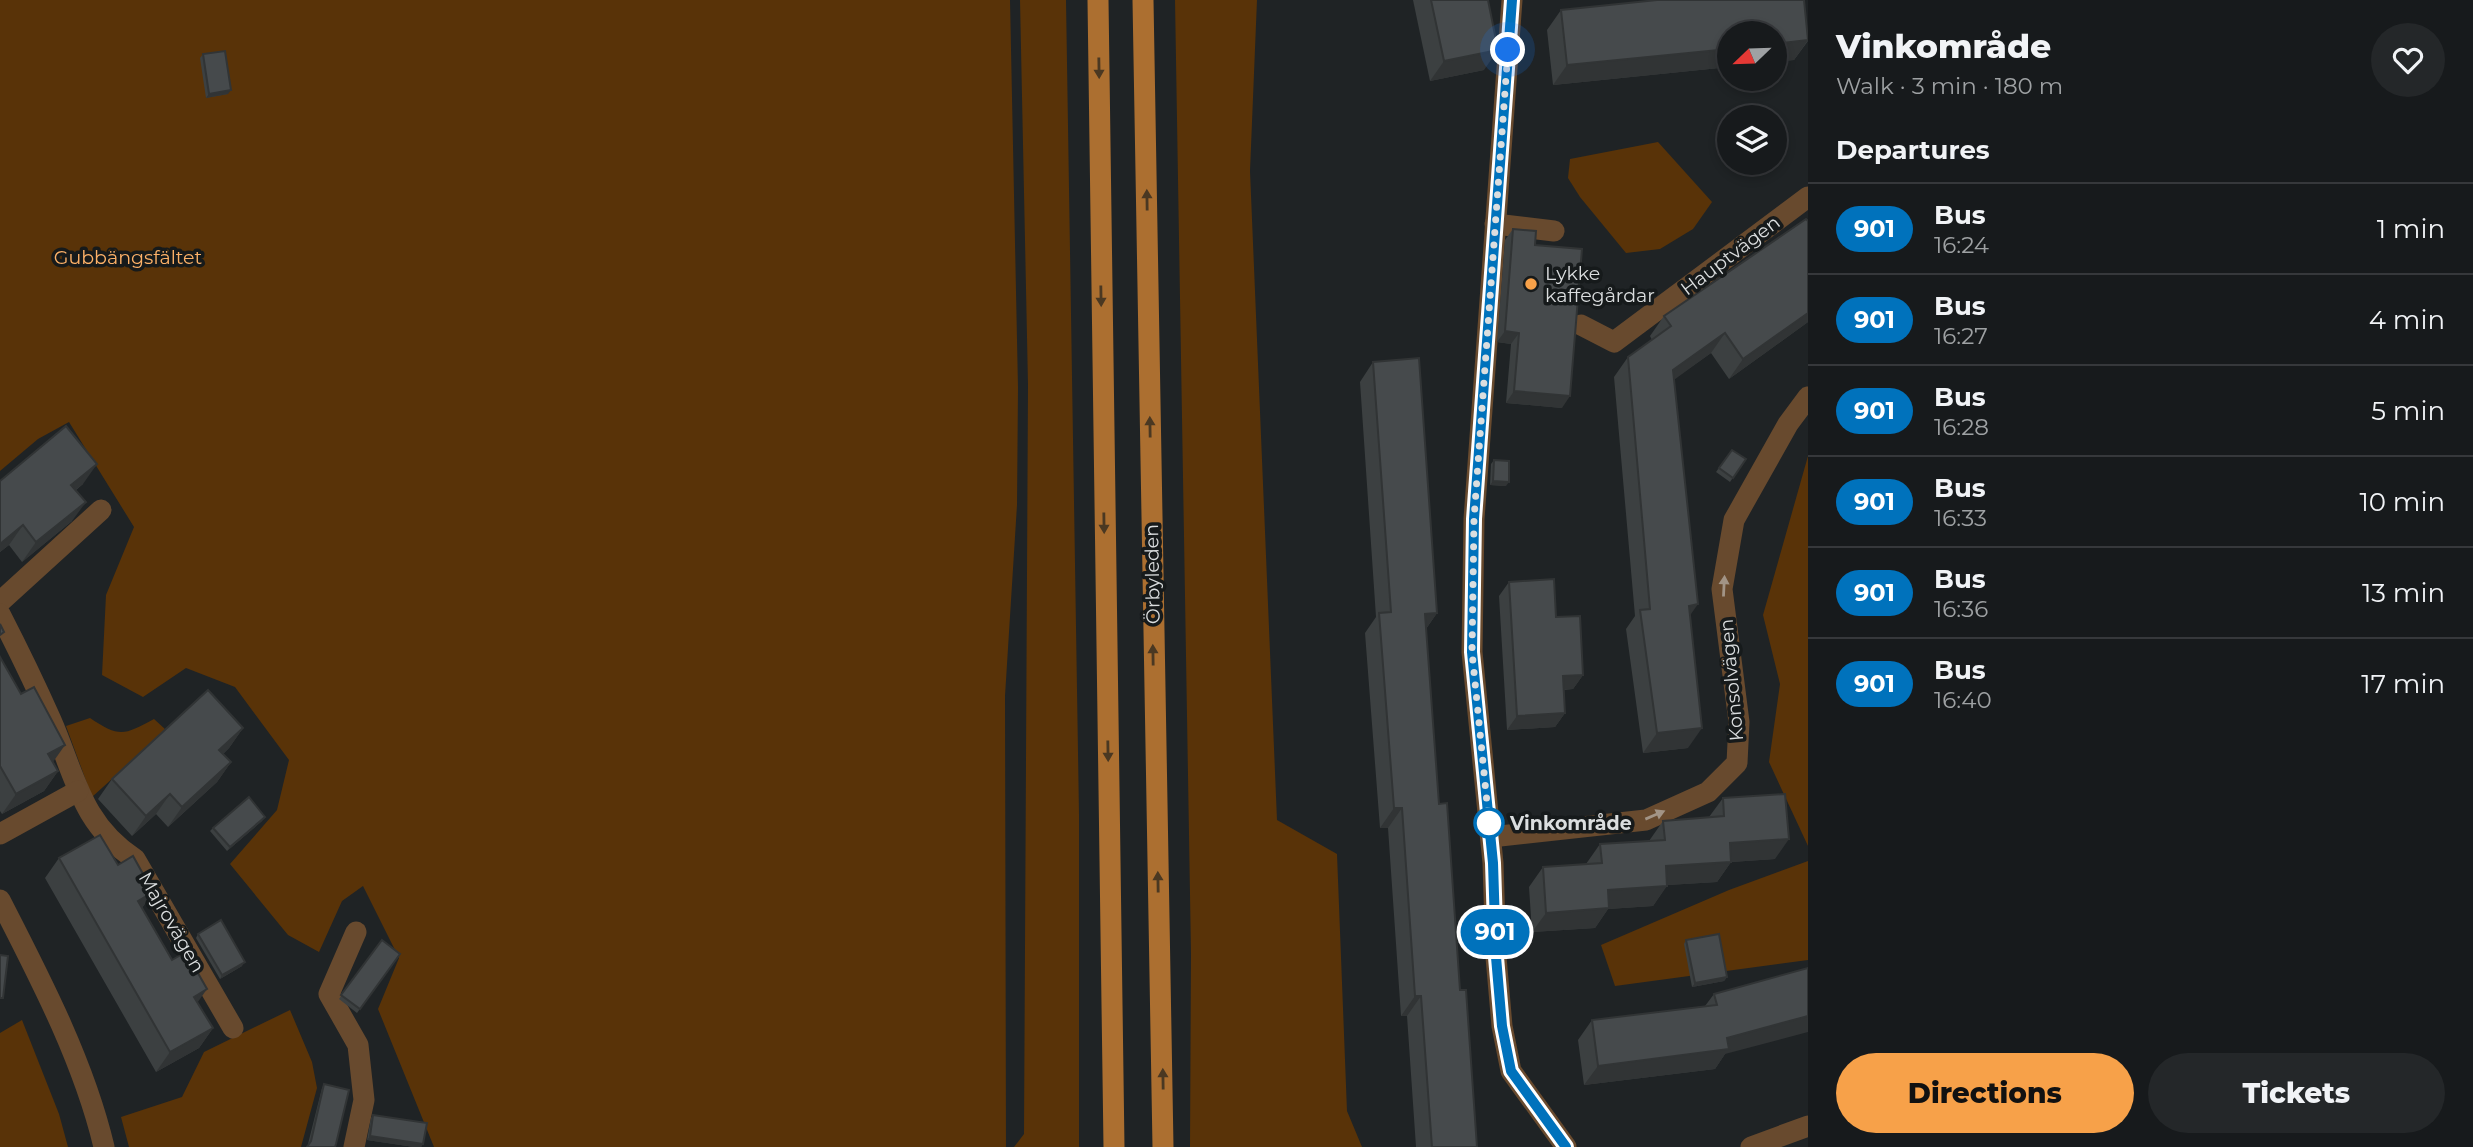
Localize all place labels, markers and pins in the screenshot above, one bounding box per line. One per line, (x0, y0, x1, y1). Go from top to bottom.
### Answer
place label: Lykke kaffegårdar (1545, 262, 1655, 307)
marker: Lykke kaffegårdar (1523, 276, 1539, 292)
marker: Vinkområde (1474, 808, 1504, 838)
place label: Vinkområde (1509, 812, 1632, 835)

